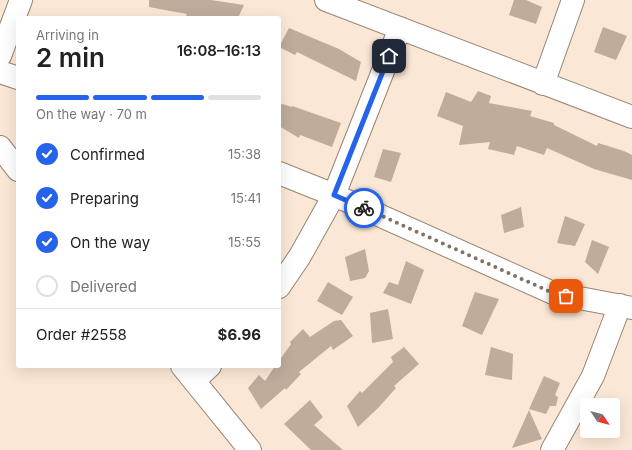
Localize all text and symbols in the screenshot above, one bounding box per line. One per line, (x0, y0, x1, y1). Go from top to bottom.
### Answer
text: Arriving in (36, 27, 99, 43)
pin (372, 39, 406, 73)
text: 16:08–16:13 (177, 41, 261, 60)
text: 2 min (36, 42, 105, 73)
icon: home (378, 45, 400, 67)
text: On the way · 70 m (36, 106, 147, 122)
icon: check (36, 143, 58, 165)
text: Confirmed (70, 145, 145, 164)
text: 15:38 (228, 146, 261, 162)
icon: check (36, 187, 58, 209)
courier (344, 188, 384, 228)
text: Preparing (70, 189, 139, 208)
text: 15:41 (231, 190, 261, 206)
icon: bike (353, 197, 375, 219)
icon: check (36, 231, 58, 253)
text: On the way (70, 233, 150, 252)
text: 15:55 (228, 234, 261, 250)
text: Delivered (70, 277, 137, 296)
pin (549, 279, 583, 313)
icon: bag (555, 285, 577, 307)
text: Order #2558 (36, 325, 127, 344)
text: $6.96 (218, 325, 261, 344)
north arrow (580, 398, 620, 438)
map controls (580, 398, 620, 438)

